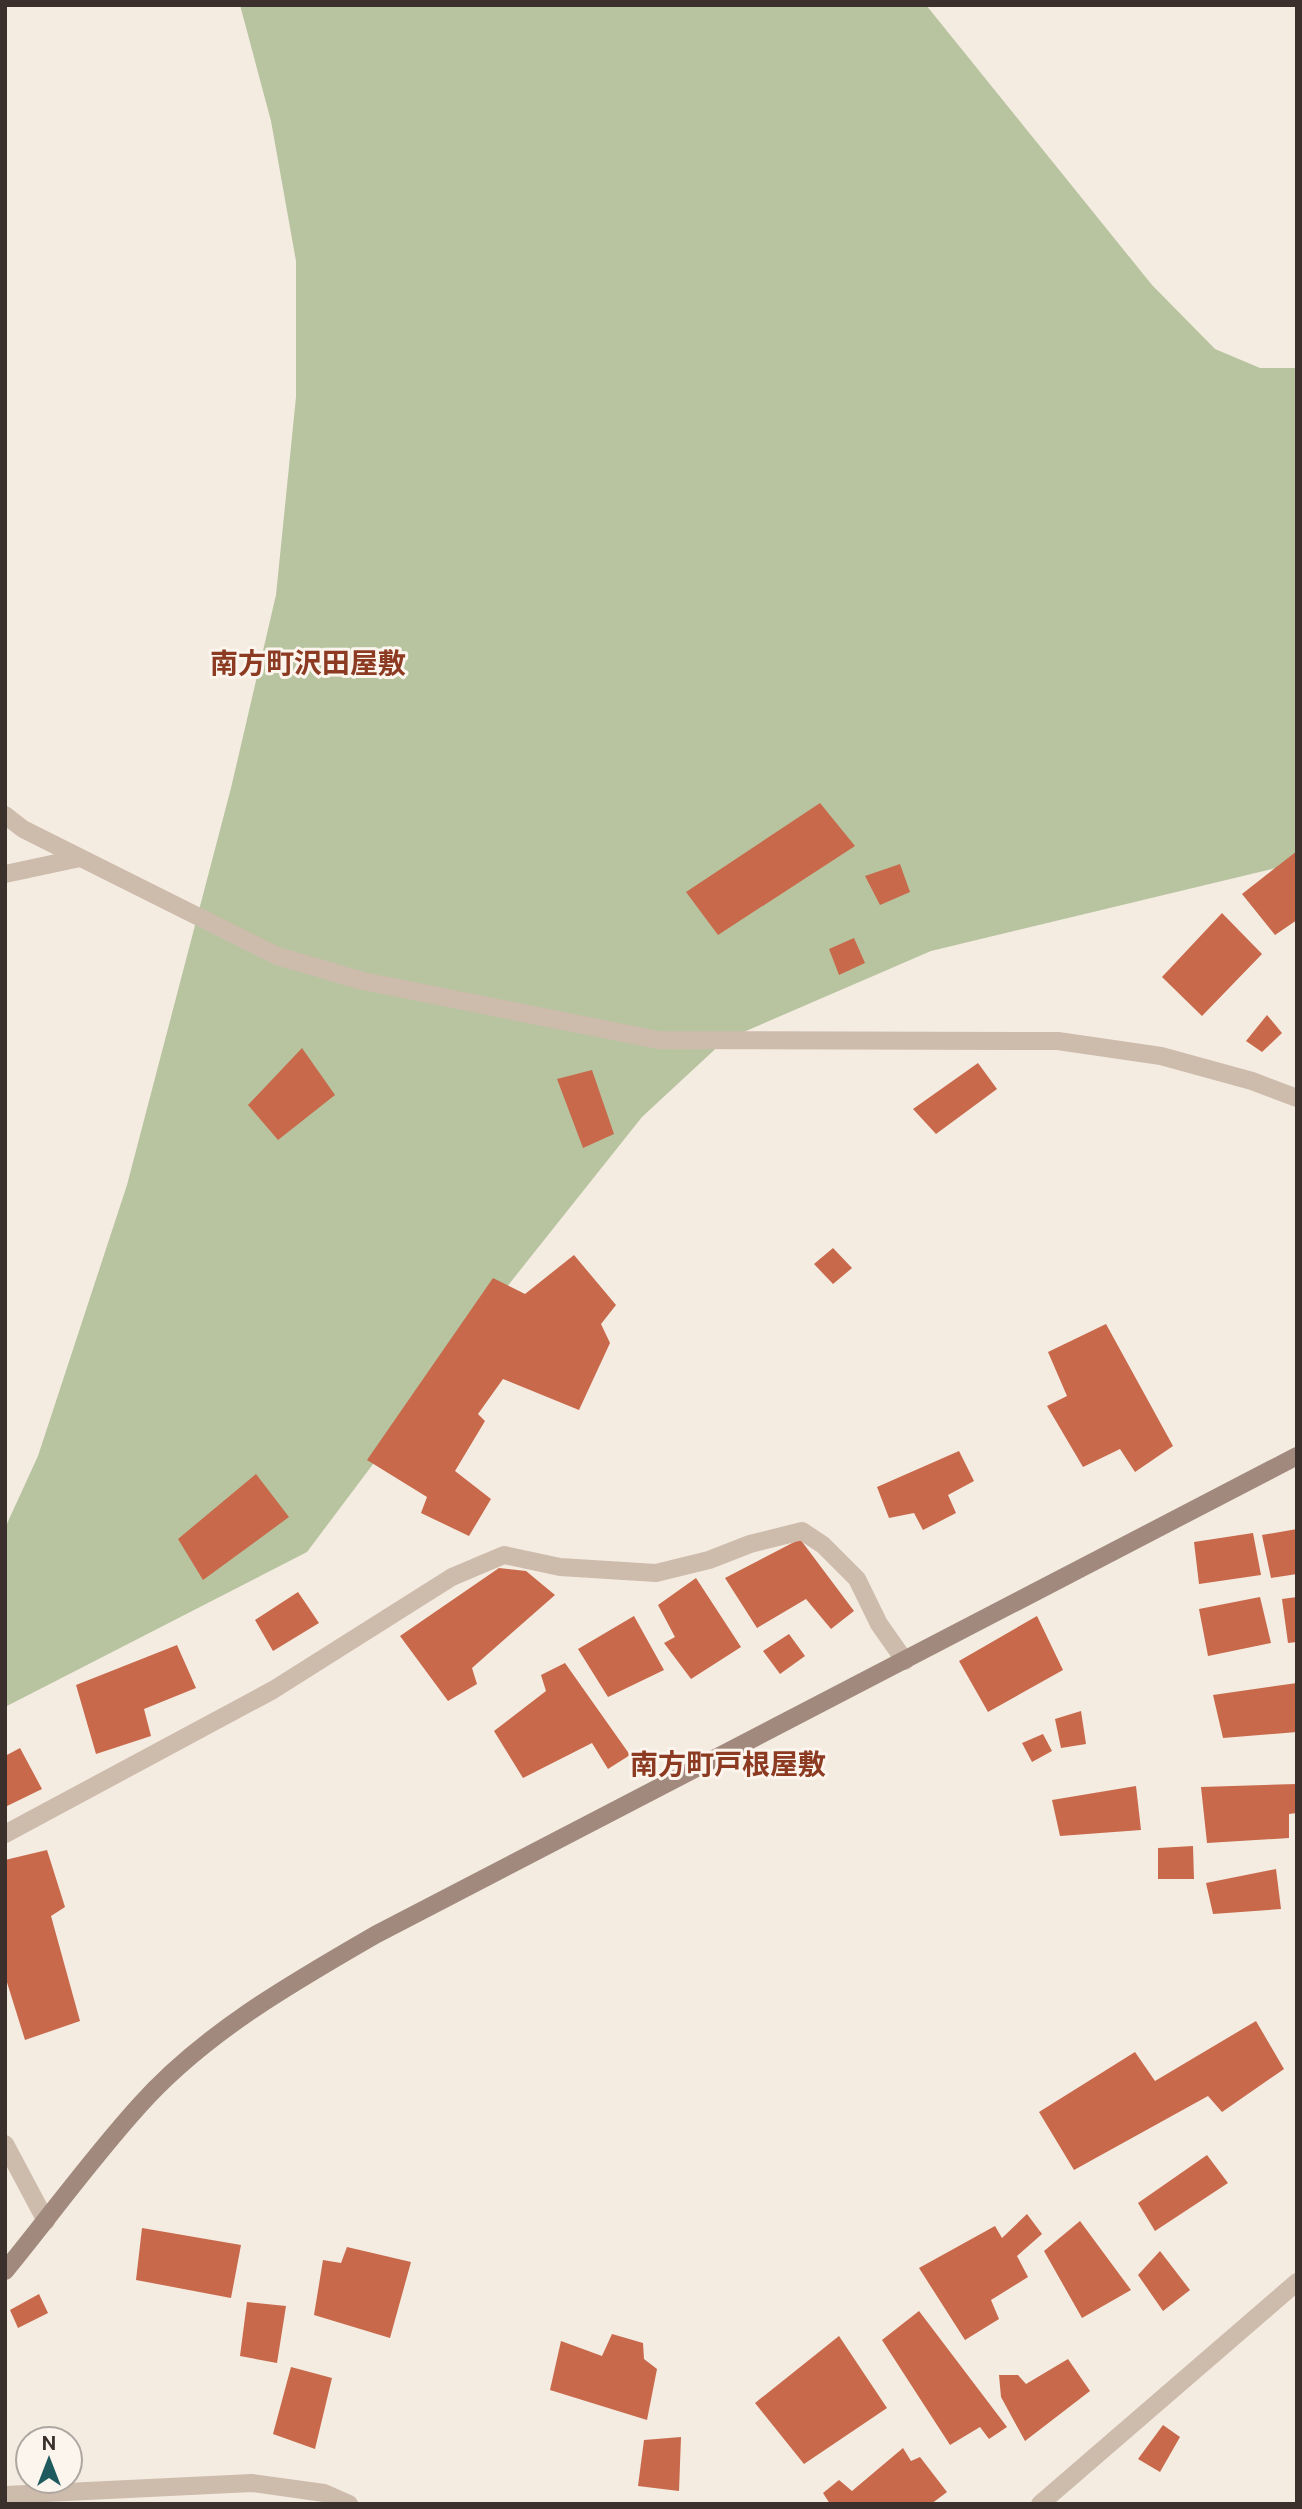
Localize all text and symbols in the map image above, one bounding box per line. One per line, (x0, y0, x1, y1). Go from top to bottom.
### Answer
district label: 南方町沢田屋敷 (210, 646, 406, 679)
district label: 南方町戸根屋敷 (630, 1747, 826, 1780)
north arrow (14, 2425, 84, 2495)
text: N (42, 2432, 56, 2454)

